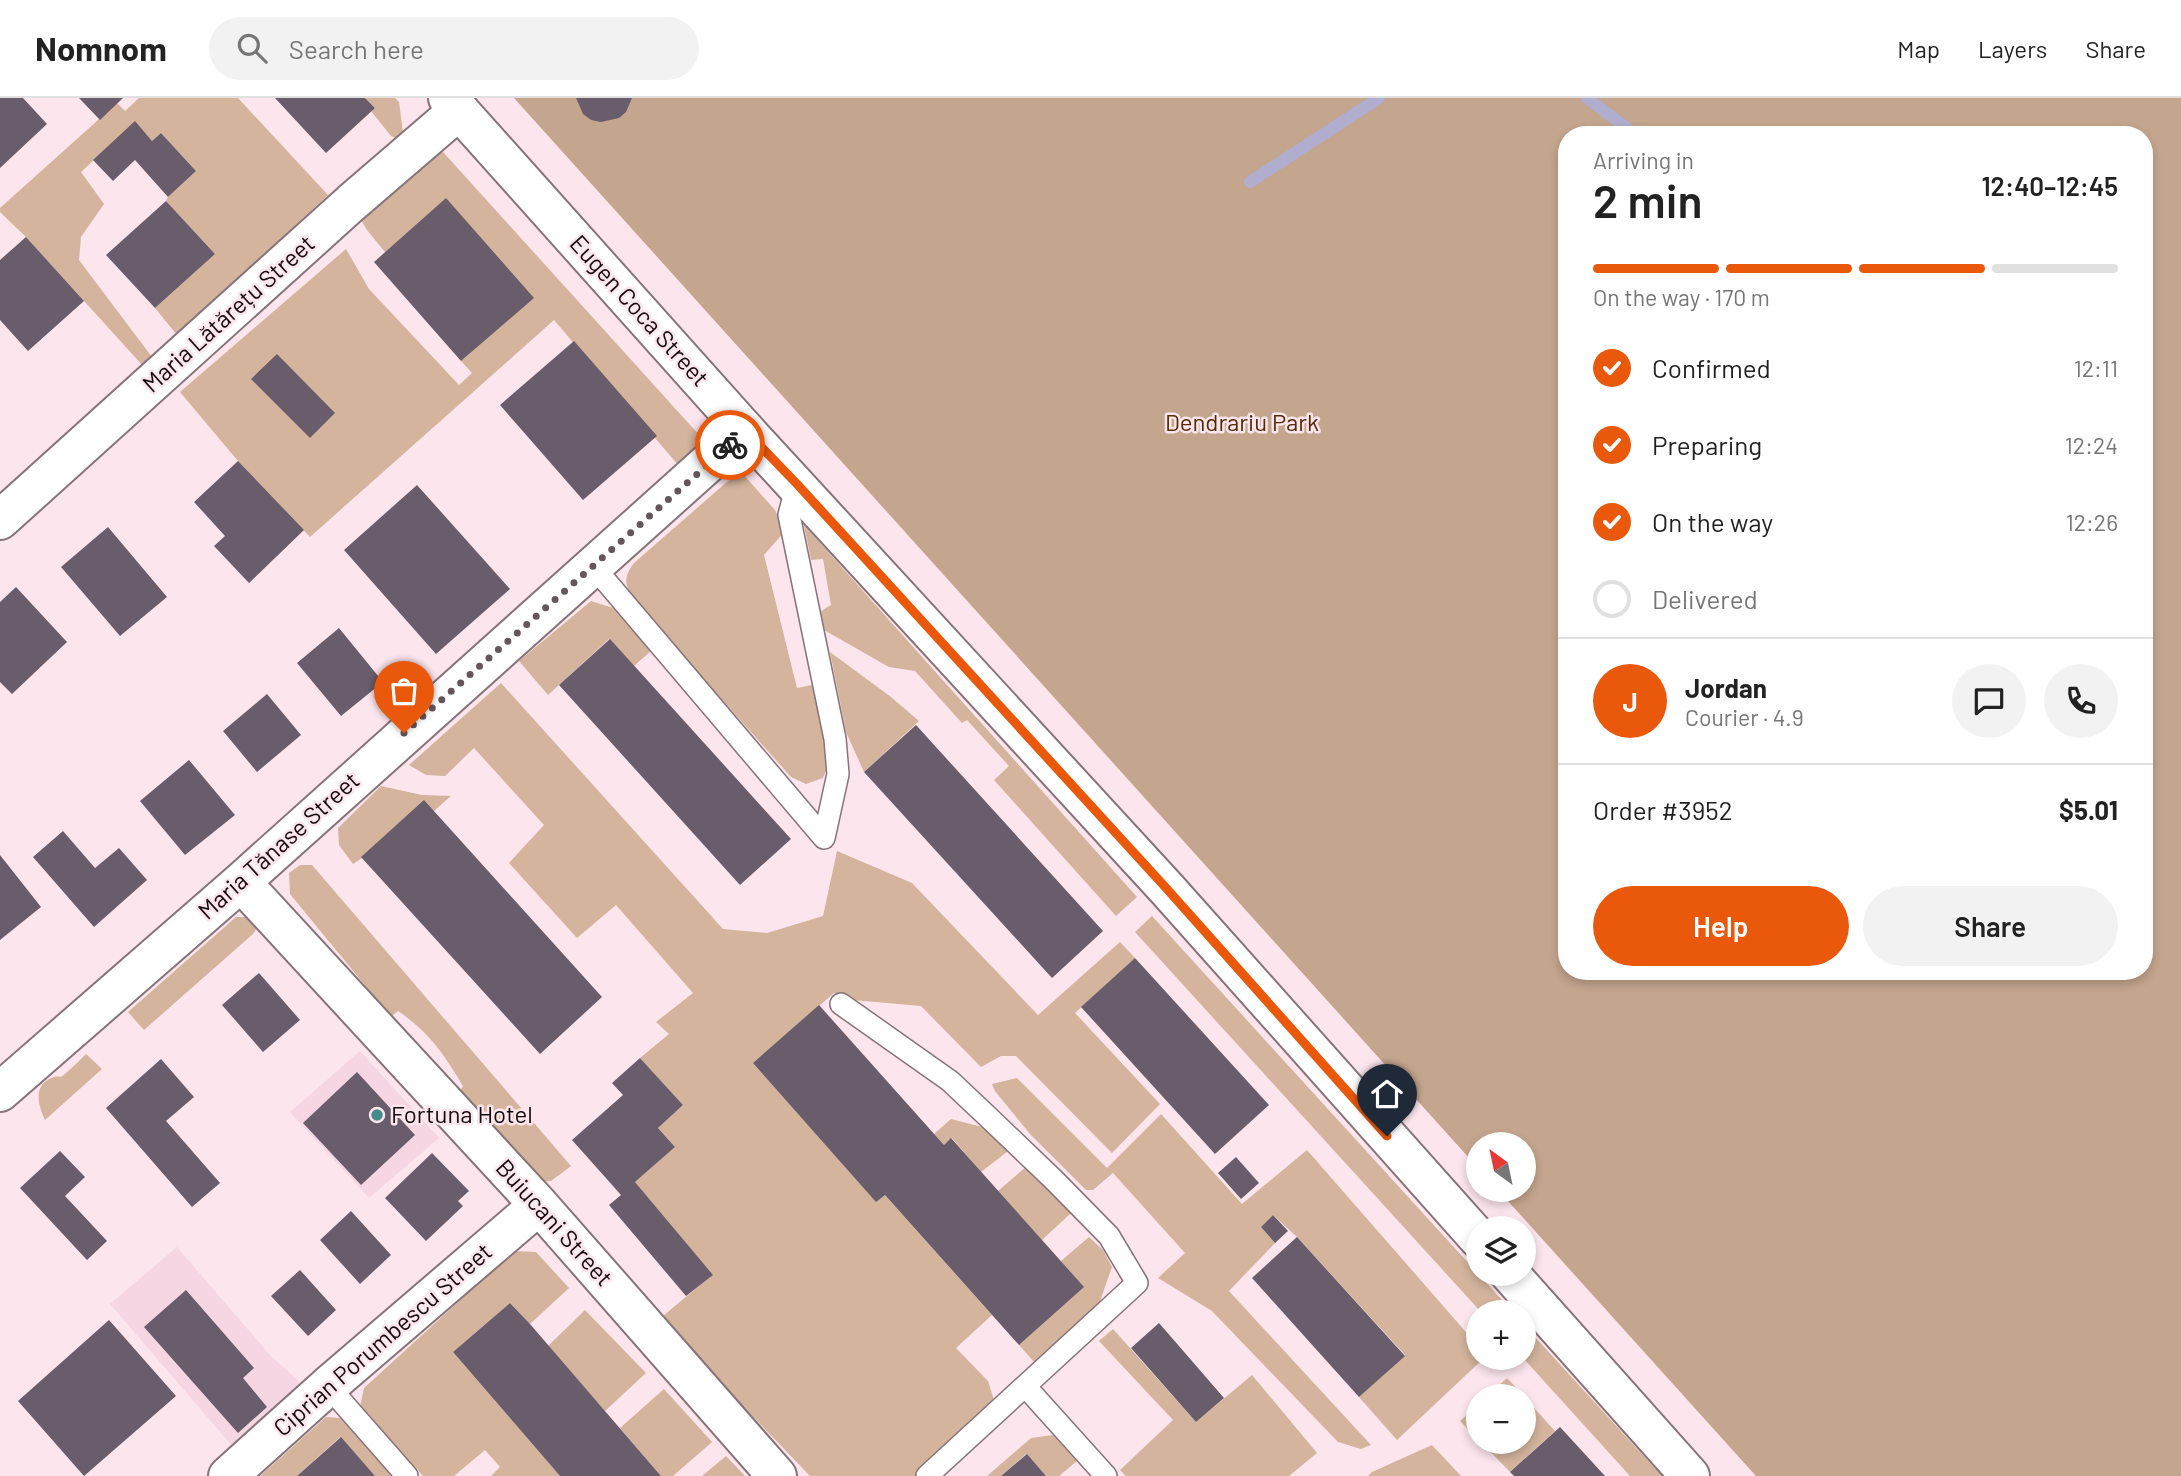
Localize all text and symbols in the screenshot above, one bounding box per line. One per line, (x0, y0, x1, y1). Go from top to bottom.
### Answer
search box (209, 17, 699, 80)
text: Nomnom (35, 28, 167, 68)
icon: search (233, 29, 271, 67)
text: Search here (289, 33, 424, 64)
text: Map (1897, 34, 1940, 63)
text: Layers (1978, 34, 2047, 63)
text: Share (2085, 34, 2146, 63)
text: Arriving in (1593, 146, 1694, 174)
text: 12:40–12:45 (1981, 170, 2118, 201)
text: 2 min (1593, 172, 1702, 227)
street label: Maria Lătărețu Street (136, 228, 320, 398)
street label: Eugen Coca Street (565, 228, 716, 392)
text: On the way · 170 m (1593, 283, 1770, 311)
icon: check (1593, 349, 1631, 387)
text: Confirmed (1652, 352, 1771, 383)
text: 12:11 (2074, 354, 2118, 382)
park label: Dendrariu Park (1165, 407, 1319, 436)
courier (695, 410, 765, 480)
icon: bike (711, 426, 749, 464)
icon: check (1593, 426, 1631, 464)
text: Preparing (1652, 429, 1762, 460)
text: 12:24 (2065, 431, 2118, 459)
icon: check (1593, 503, 1631, 541)
text: On the way (1652, 506, 1773, 537)
text: 12:26 (2066, 508, 2118, 536)
text: Delivered (1652, 583, 1758, 614)
pin (374, 661, 434, 733)
button: chat (1952, 664, 2026, 738)
button: phone (2044, 664, 2118, 738)
icon: bag (385, 672, 423, 710)
text: Jordan (1685, 672, 1767, 703)
text: J (1622, 686, 1638, 717)
text: Courier · 4.9 (1685, 703, 1804, 731)
street label: Maria Tănase Street (191, 765, 365, 925)
text: Order #3952 (1593, 794, 1733, 825)
text: $5.01 (2059, 794, 2118, 825)
button: Help (1593, 886, 1849, 966)
button: Share (1863, 886, 2118, 966)
pin (1357, 1064, 1417, 1136)
icon: home (1368, 1075, 1406, 1113)
place label: Fortuna Hotel (391, 1099, 533, 1128)
marker: Fortuna Hotel (369, 1107, 385, 1123)
north arrow (1466, 1132, 1536, 1202)
map controls (1466, 1132, 1536, 1454)
street label: Buiucani Street (491, 1153, 620, 1291)
button: layers (1466, 1216, 1536, 1286)
street label: Ciprian Porumbescu Street (267, 1236, 497, 1442)
button: + (1466, 1300, 1536, 1370)
button: − (1466, 1384, 1536, 1454)

